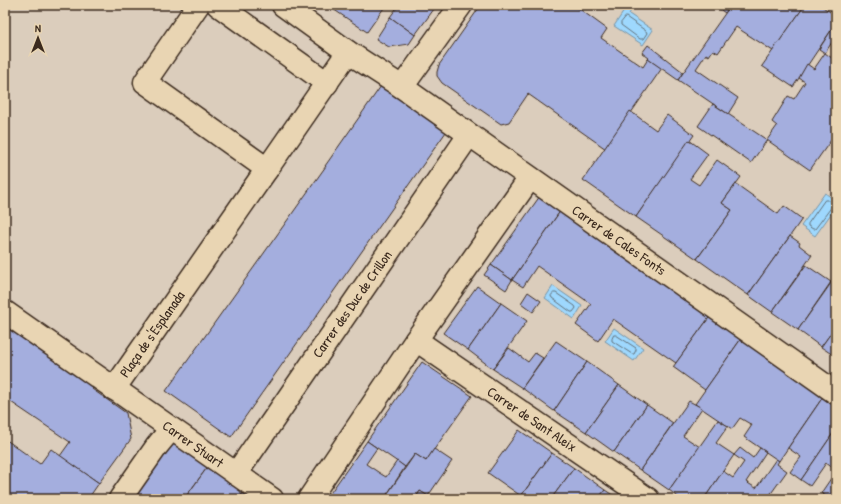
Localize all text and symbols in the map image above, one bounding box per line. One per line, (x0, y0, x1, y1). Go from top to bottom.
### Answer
north arrow (18, 18, 58, 58)
text: N (35, 21, 41, 35)
street label: Carrer de Cales Fonts (568, 200, 670, 279)
street label: Carrer des Duc de Crillon (307, 246, 396, 361)
street label: Plaça de s'Esplanada (115, 286, 190, 381)
street label: Carrer de Sant Aleix (484, 382, 581, 456)
street label: Carrer Stuart (159, 416, 228, 472)

